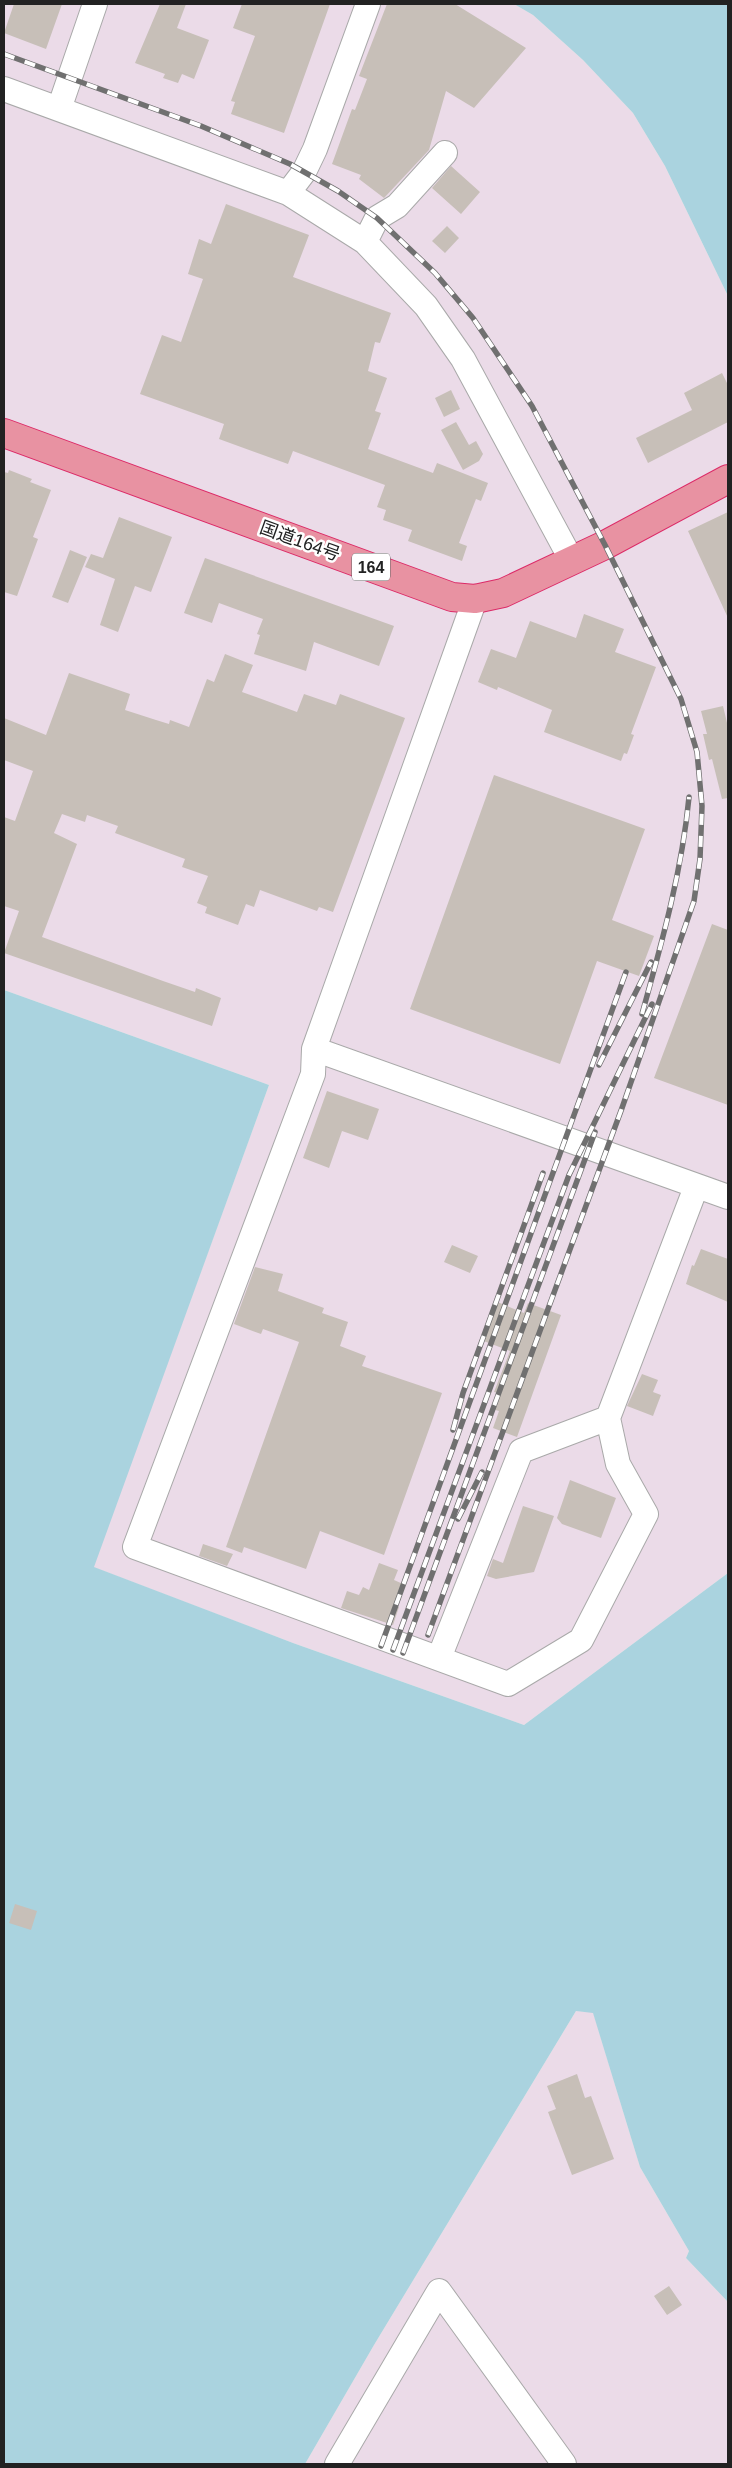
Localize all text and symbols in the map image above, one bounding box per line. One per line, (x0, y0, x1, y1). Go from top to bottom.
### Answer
street label: 国道164号 (257, 517, 343, 565)
road number: 164 (352, 554, 390, 580)

